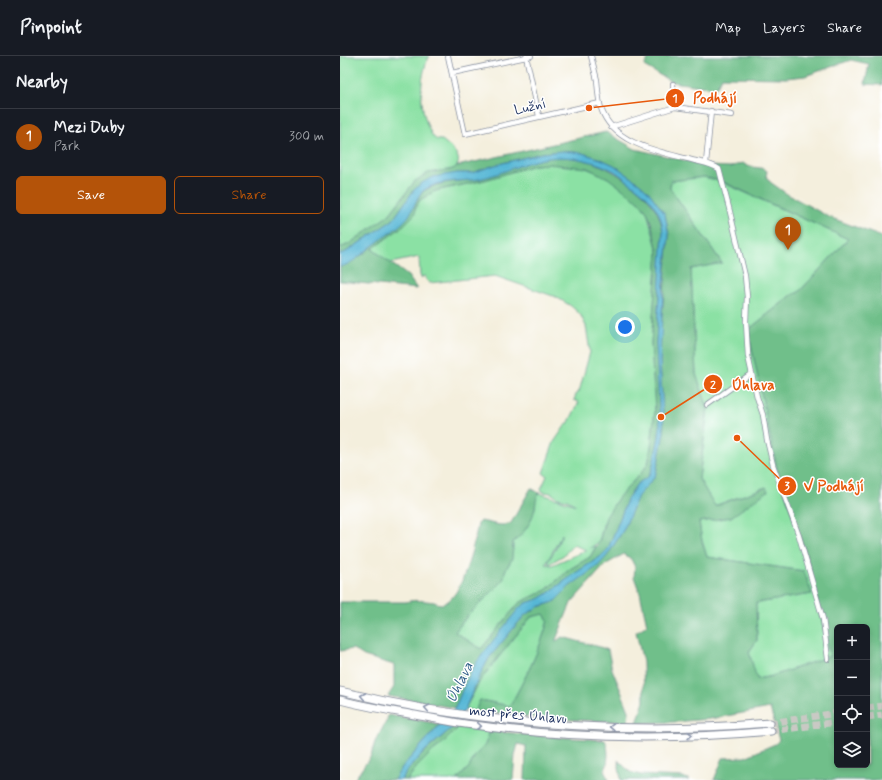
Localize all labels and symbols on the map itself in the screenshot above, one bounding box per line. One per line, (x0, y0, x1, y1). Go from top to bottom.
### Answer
callout: Podhájí (665, 84, 745, 111)
text: Podhájí (693, 89, 737, 109)
text: 1 (672, 91, 678, 107)
street label: Lužní (512, 95, 548, 119)
pin: 1 (775, 217, 801, 250)
your location (615, 317, 635, 337)
callout: Úhlava (703, 371, 782, 398)
text: Úhlava (731, 376, 775, 396)
text: 2 (710, 378, 716, 394)
callout: V Podhájí (777, 472, 871, 499)
text: V Podhájí (804, 477, 864, 497)
text: 3 (784, 479, 790, 495)
water label: Úhlava (441, 659, 479, 707)
one-way arrow (360, 692, 366, 700)
street label: most přes Úhlavu (469, 702, 568, 728)
one-way arrow (424, 704, 430, 713)
one-way arrow (476, 721, 482, 730)
one-way arrow (609, 723, 615, 732)
one-way arrow (687, 731, 693, 739)

